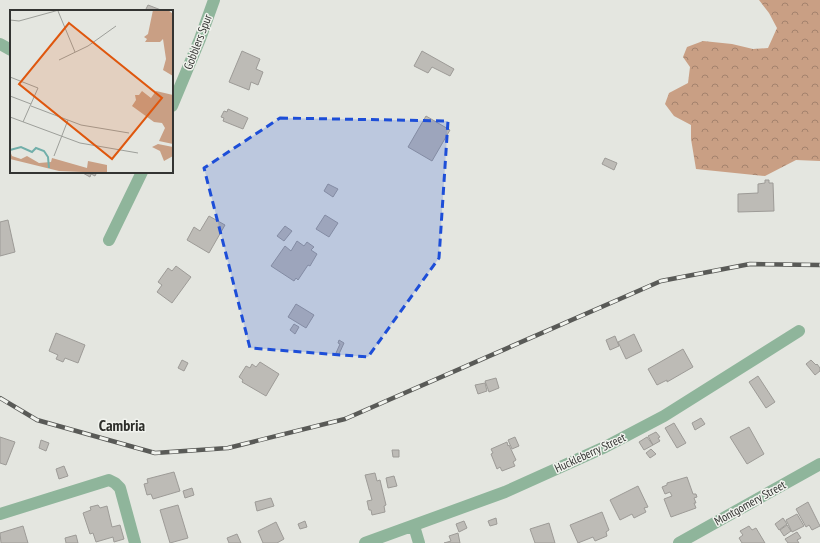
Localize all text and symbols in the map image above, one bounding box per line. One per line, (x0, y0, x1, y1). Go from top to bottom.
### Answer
inset map (10, 10, 173, 173)
street label: Gobblers Spur (180, 11, 215, 72)
district label: Cambria (99, 415, 146, 435)
street label: Huckleberry Street (552, 429, 628, 476)
street label: Montgomery Street (711, 476, 789, 528)

